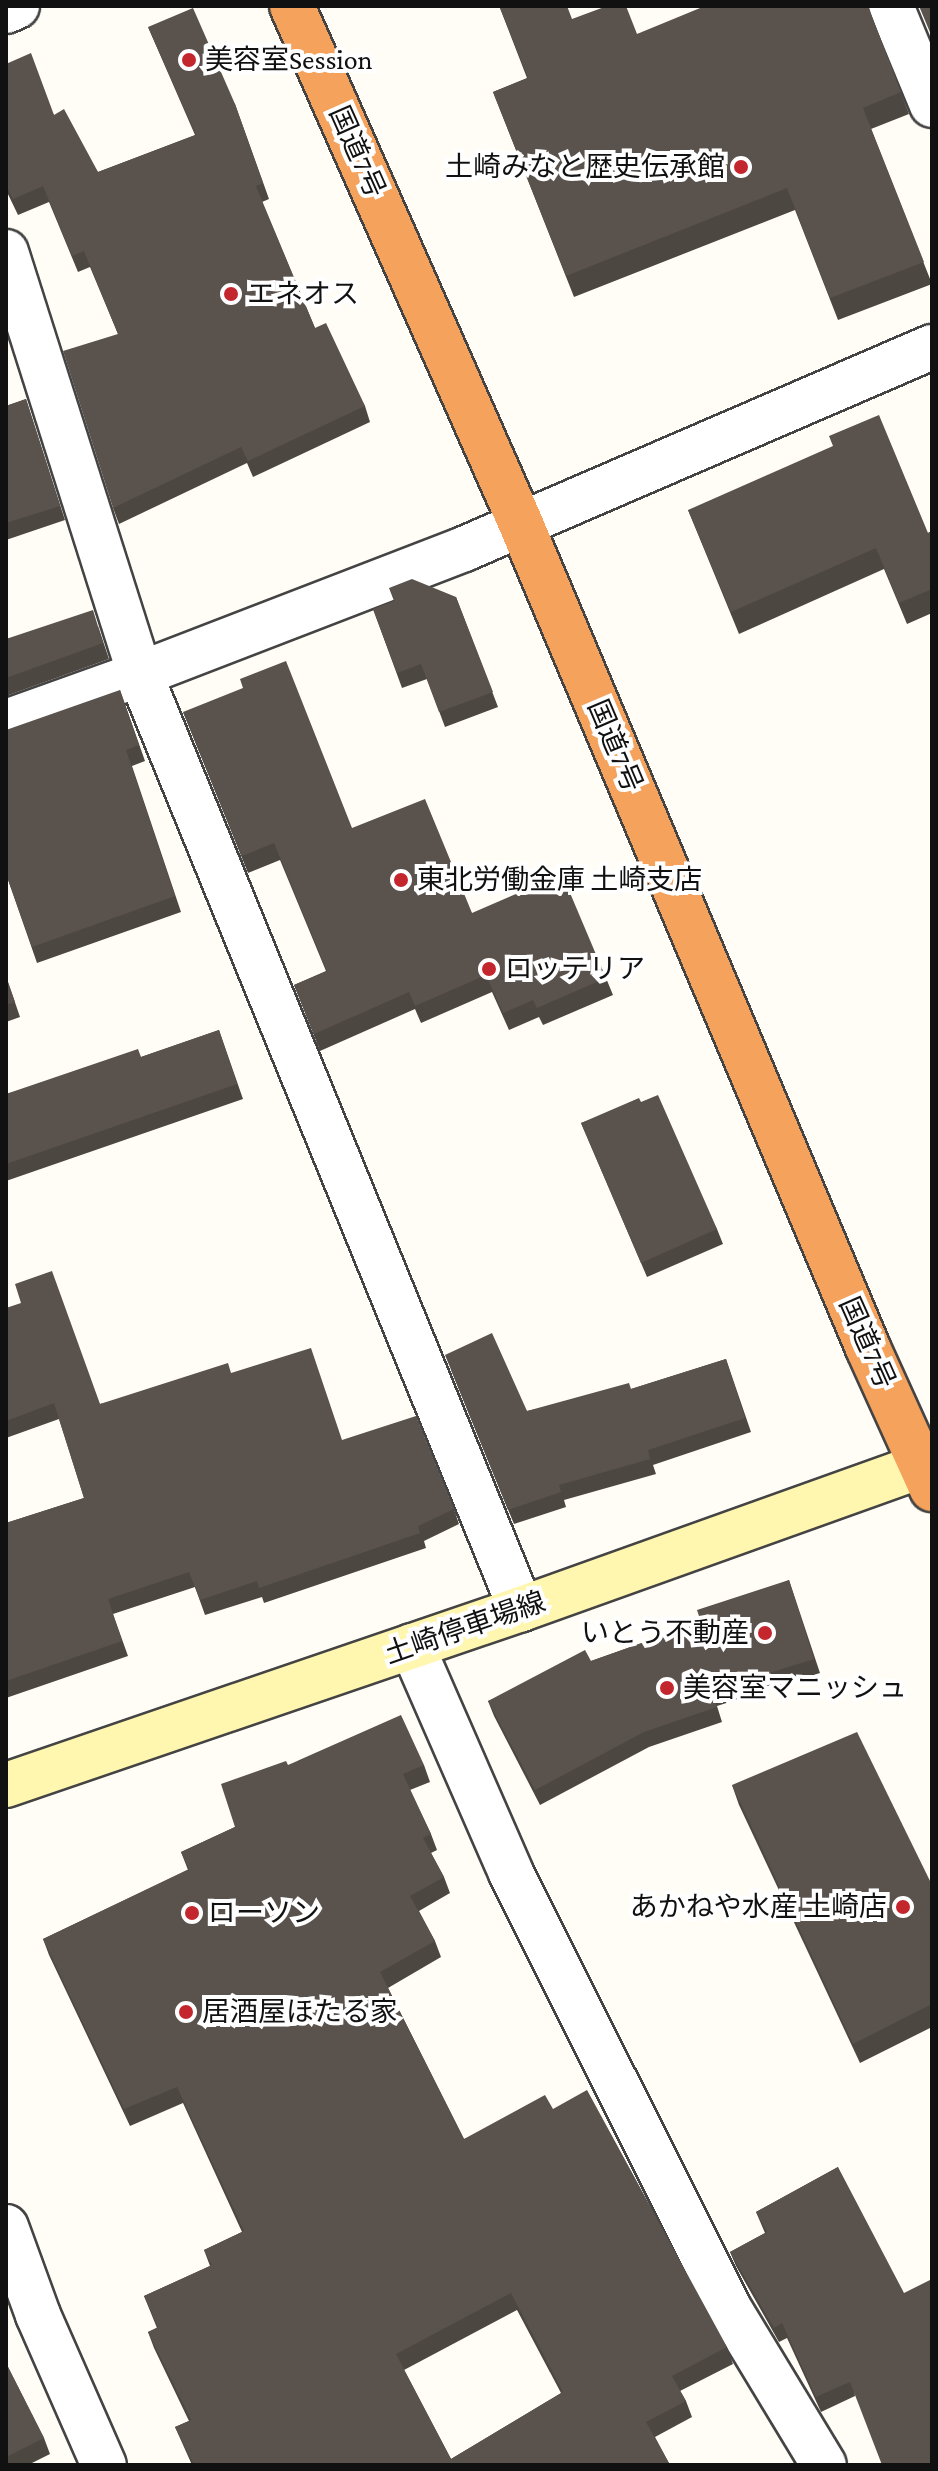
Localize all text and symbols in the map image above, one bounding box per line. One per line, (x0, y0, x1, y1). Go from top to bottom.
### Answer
place label: 美容室Session (205, 43, 373, 77)
marker: 美容室Session (180, 51, 198, 69)
street label: 国道7号 (322, 101, 392, 203)
place label: 土崎みなと歴史伝承館 (445, 150, 725, 184)
marker: 土崎みなと歴史伝承館 (732, 158, 750, 176)
place label: エネオス (247, 277, 359, 311)
marker: エネオス (222, 285, 240, 303)
street label: 国道7号 (581, 695, 649, 797)
place label: 東北労働金庫 土崎支店 (417, 863, 702, 897)
marker: 東北労働金庫 土崎支店 (392, 871, 410, 889)
place label: ロッテリア (505, 952, 645, 986)
marker: ロッテリア (480, 960, 498, 978)
street label: 国道7号 (832, 1292, 902, 1394)
street label: 土崎停車場線 (380, 1585, 550, 1671)
place label: いとう不動産 (581, 1616, 749, 1650)
marker: いとう不動産 (756, 1624, 774, 1642)
place label: 美容室マニッシュ (683, 1671, 907, 1705)
marker: 美容室マニッシュ (658, 1679, 676, 1697)
place label: あかねや水産 土崎店 (630, 1890, 887, 1924)
place label: ローソン (208, 1896, 320, 1930)
marker: あかねや水産 土崎店 (894, 1898, 912, 1916)
marker: ローソン (183, 1904, 201, 1922)
place label: 居酒屋ほたる家 (202, 1995, 398, 2029)
marker: 居酒屋ほたる家 (177, 2003, 195, 2021)

